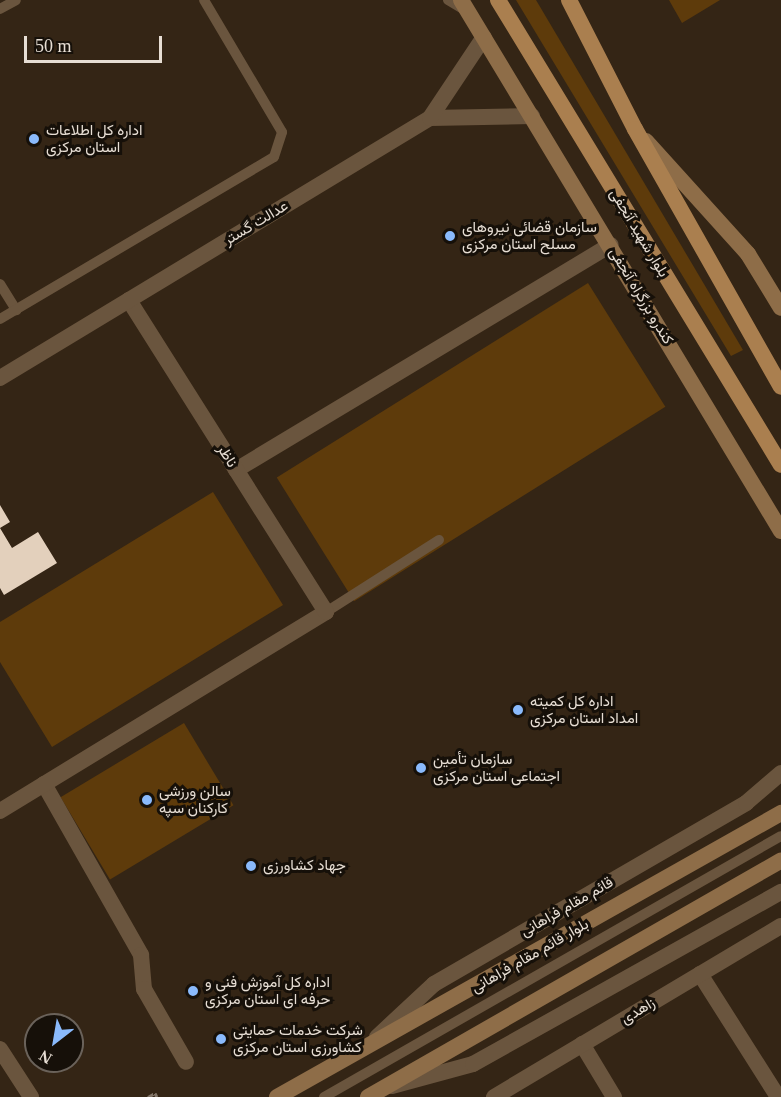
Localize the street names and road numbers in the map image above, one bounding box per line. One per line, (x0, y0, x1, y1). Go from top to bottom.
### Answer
street label: بلوار شهید آنجفی (606, 186, 672, 280)
street label: عدالت گستر (221, 197, 291, 249)
street label: کندرو بزرگراه آنجفی (605, 244, 677, 348)
street label: ناظر (213, 441, 241, 471)
street label: قائم مقام فراهانی (517, 873, 617, 941)
street label: بلوار قائم مقام فراهانی (468, 915, 592, 997)
street label: زاهدی (618, 994, 658, 1028)

